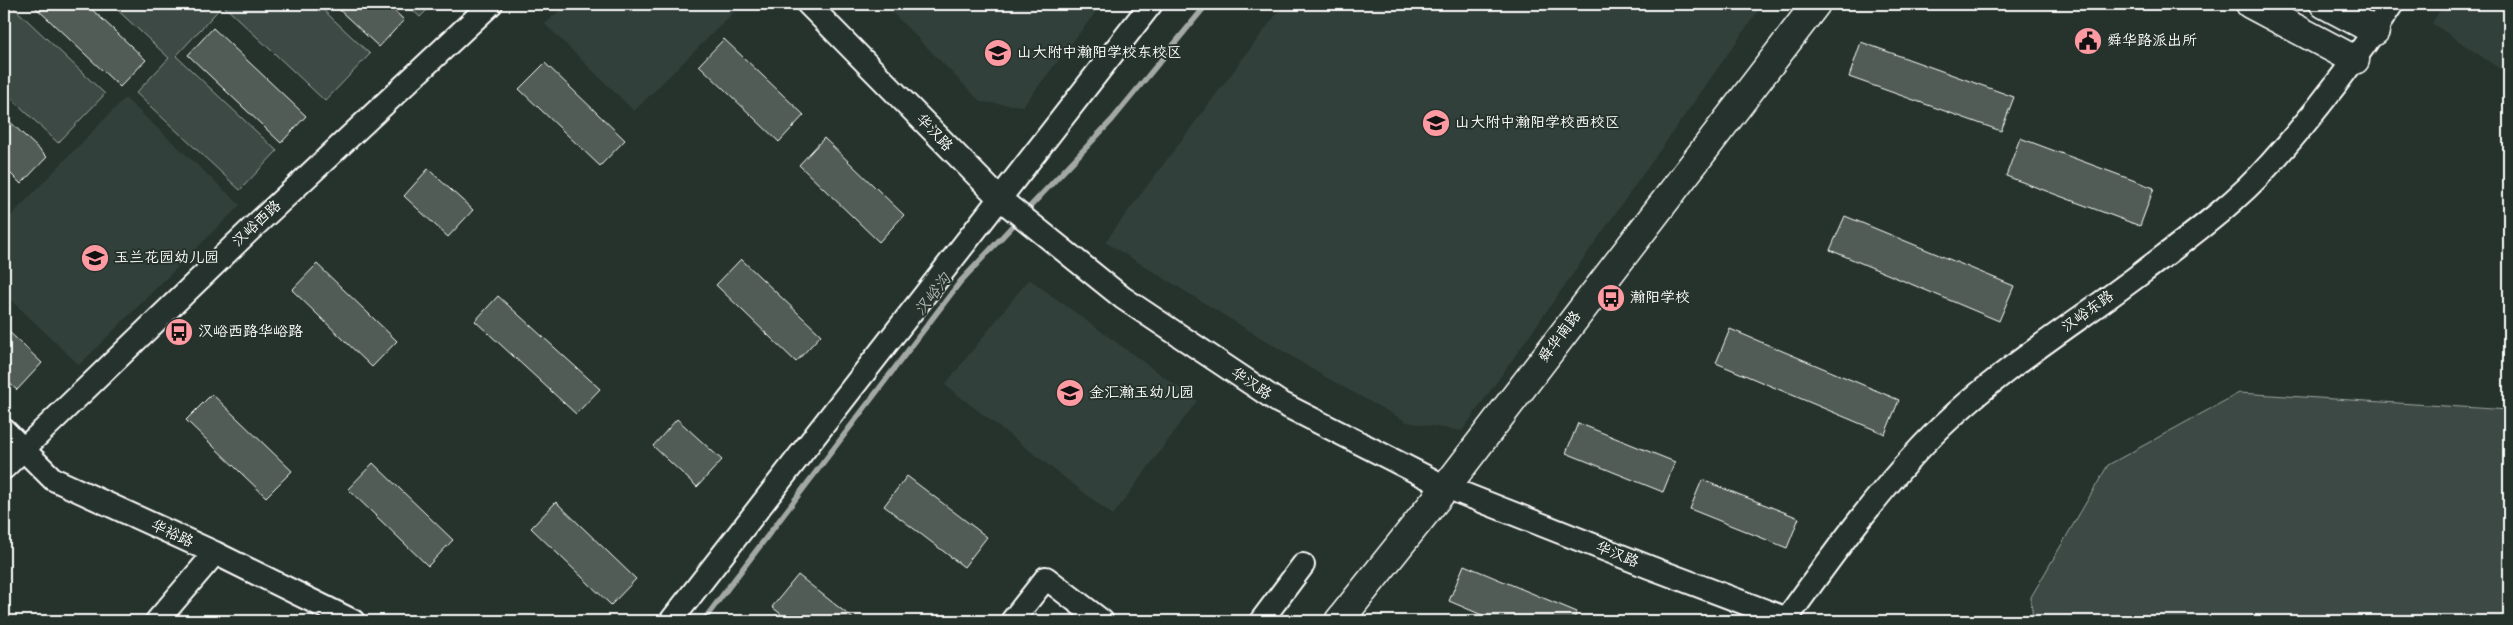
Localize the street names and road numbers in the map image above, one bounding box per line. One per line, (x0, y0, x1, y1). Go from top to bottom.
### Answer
street label: 华汉路 (911, 110, 957, 156)
street label: 汉峪西路 (228, 196, 286, 252)
street label: 汉峪东路 (2058, 286, 2118, 338)
street label: 舜华南路 (1534, 307, 1586, 367)
street label: 华汉路 (1227, 363, 1275, 405)
street label: 华裕路 (147, 515, 197, 553)
street label: 华汉路 (1592, 537, 1642, 573)

